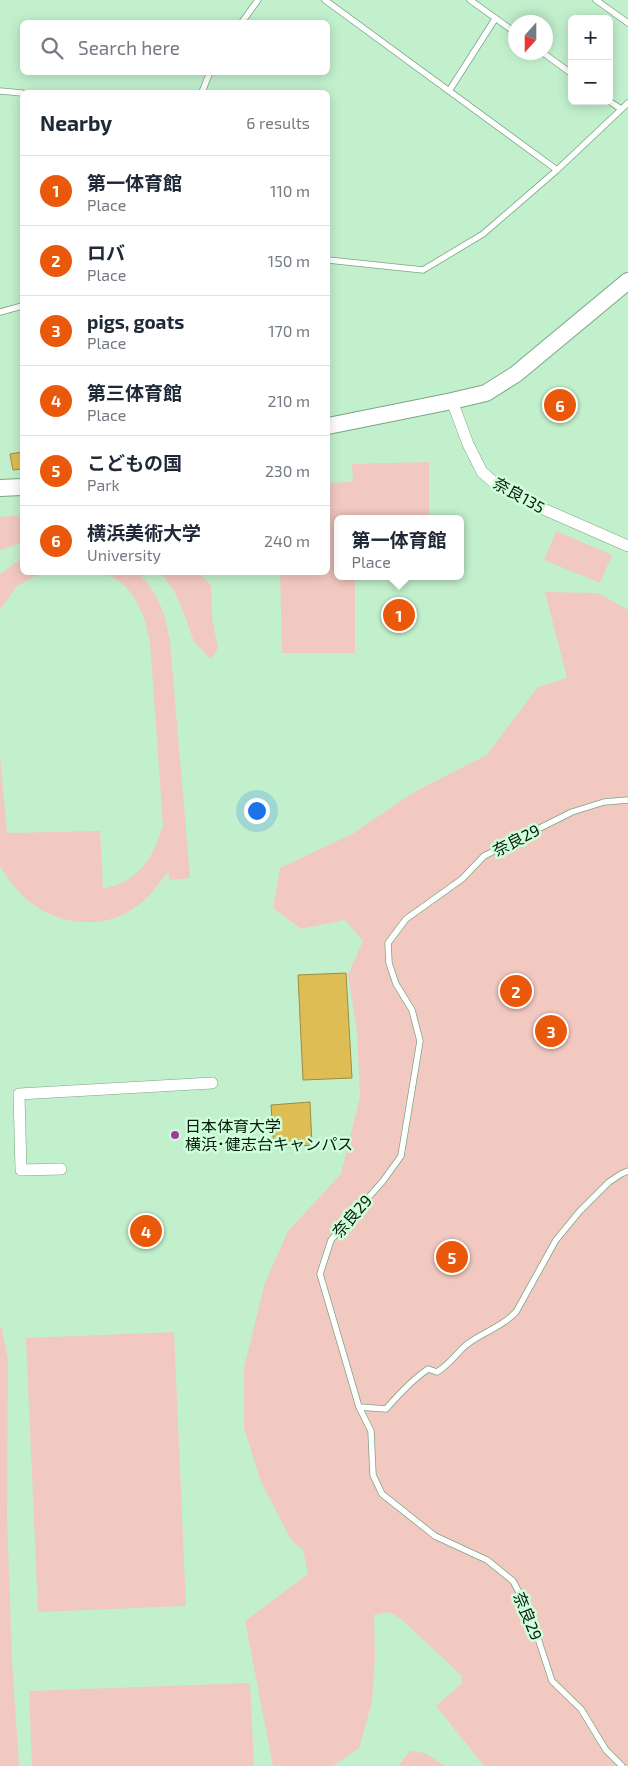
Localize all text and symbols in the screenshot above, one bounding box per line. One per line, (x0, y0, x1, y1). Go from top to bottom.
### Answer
north arrow (508, 15, 553, 60)
map controls (568, 15, 613, 105)
button: + (568, 15, 613, 60)
search box (20, 20, 330, 75)
icon: search (38, 34, 66, 62)
text: Search here (78, 36, 180, 59)
button: − (568, 60, 613, 105)
text: Nearby (40, 110, 112, 135)
text: 6 results (246, 113, 310, 132)
text: 第一体育館 (87, 171, 182, 194)
text: 1 (53, 181, 59, 200)
text: 110 m (270, 181, 310, 200)
text: Place (87, 195, 126, 214)
text: ロバ (87, 241, 125, 264)
text: 2 (51, 251, 61, 270)
text: 150 m (268, 251, 310, 270)
text: Place (87, 265, 126, 284)
text: pigs, goats (87, 310, 184, 333)
text: 3 (51, 321, 61, 340)
text: 170 m (268, 321, 310, 340)
text: Place (87, 333, 126, 352)
text: 第三体育館 (87, 381, 182, 404)
pin: 6 (544, 386, 576, 424)
text: 4 (51, 391, 61, 410)
text: 210 m (267, 391, 310, 410)
text: Place (87, 405, 126, 424)
text: こどもの国 (87, 451, 182, 474)
text: 5 (52, 461, 60, 480)
text: 230 m (265, 461, 310, 480)
street label: 奈良135 (490, 473, 548, 516)
text: Park (87, 475, 120, 494)
popup (334, 515, 464, 580)
text: 横浜美術大学 (87, 521, 201, 544)
text: 第一体育館 (351, 528, 447, 551)
text: 6 (51, 531, 61, 550)
text: 240 m (264, 531, 310, 550)
text: University (87, 545, 161, 564)
text: Place (351, 552, 391, 571)
pin: 1 (383, 596, 415, 634)
your location (244, 798, 270, 824)
street label: 奈良29 (489, 820, 542, 859)
pin: 2 (500, 972, 532, 1010)
pin: 3 (535, 1012, 567, 1050)
place label: 日本体育大学 横浜･健志台キャンパス (185, 1116, 353, 1153)
marker: 日本体育大学 横浜･健志台キャンパス (169, 1129, 181, 1141)
street label: 奈良29 (328, 1191, 375, 1241)
pin: 4 (130, 1212, 162, 1250)
pin: 5 (436, 1238, 468, 1276)
street label: 奈良29 (510, 1589, 547, 1643)

